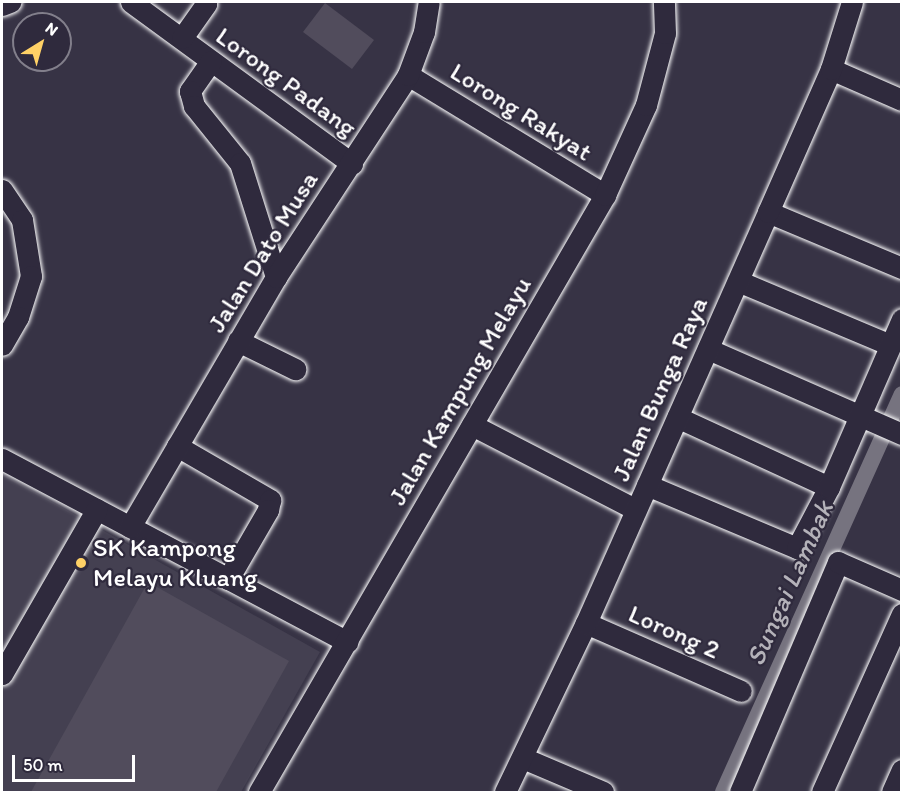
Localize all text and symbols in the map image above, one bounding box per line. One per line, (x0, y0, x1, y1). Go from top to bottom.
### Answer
north arrow (12, 12, 72, 72)
text: N (42, 18, 62, 40)
street label: Lorong Padang (210, 21, 362, 143)
street label: Lorong Rakyat (445, 56, 597, 168)
street label: Jalan Dato Musa (201, 166, 325, 338)
street label: Jalan Kampung Melayu (382, 271, 538, 511)
street label: Jalan Bunga Raya (606, 293, 714, 485)
water label: Sungai Lambak (738, 496, 840, 670)
place label: SK Kampong Melayu Kluang (93, 532, 257, 594)
marker: SK Kampong Melayu Kluang (74, 556, 88, 570)
street label: Lorong 2 (623, 598, 725, 666)
scale bar (15, 743, 138, 781)
text: 50 m (23, 754, 63, 776)

